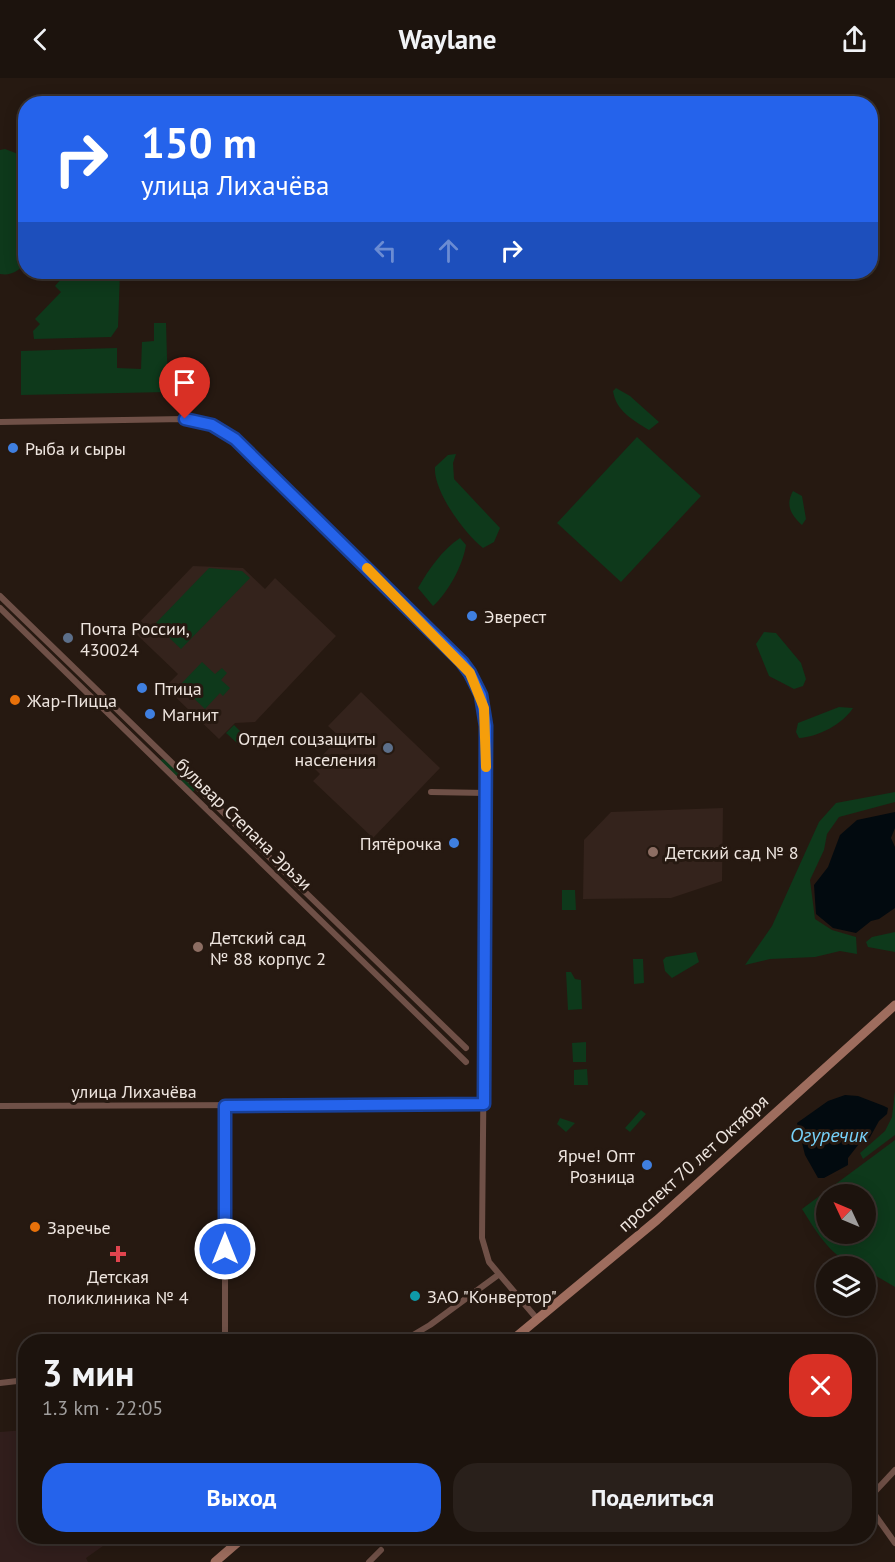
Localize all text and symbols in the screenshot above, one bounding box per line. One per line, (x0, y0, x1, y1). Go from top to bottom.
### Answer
text: Waylane (398, 22, 497, 56)
icon: back (24, 23, 57, 56)
icon: share (838, 23, 871, 56)
text: 150 m (141, 115, 257, 170)
icon: right (42, 120, 120, 198)
text: улица Лихачёва (141, 168, 329, 202)
icon: left (369, 234, 402, 267)
icon: ahead (432, 234, 465, 267)
icon: right (495, 234, 528, 267)
pin (159, 357, 210, 419)
icon: arrive (168, 366, 201, 399)
place label: Рыба и сыры (25, 437, 126, 460)
marker: Рыба и сыры (6, 441, 20, 455)
place label: Эверест (484, 605, 547, 628)
marker: Эверест (465, 609, 479, 623)
place label: Почта России, 430024 (80, 617, 190, 661)
marker: Почта России, 430024 (61, 631, 75, 645)
place label: Птица (154, 677, 202, 700)
marker: Птица (135, 681, 149, 695)
place label: Жар-Пицца (26, 689, 117, 712)
marker: Жар-Пицца (8, 693, 22, 707)
place label: Магнит (162, 703, 219, 726)
marker: Магнит (143, 707, 157, 721)
place label: Отдел соцзащиты населения (238, 727, 376, 771)
marker: Отдел соцзащиты населения (381, 741, 395, 755)
street label: бульвар Степана Эрьзи (171, 753, 317, 895)
place label: Пятёрочка (360, 832, 442, 855)
marker: Пятёрочка (447, 836, 461, 850)
place label: Детский сад № 8 (665, 841, 798, 864)
marker: Детский сад № 8 (646, 845, 660, 859)
place label: Детский сад № 88 корпус 2 (210, 926, 326, 970)
marker: Детский сад № 88 корпус 2 (191, 940, 205, 954)
street label: улица Лихачёва (71, 1080, 197, 1103)
street label: проспект 70 лет Октября (613, 1089, 773, 1237)
water label: Огуречик (790, 1122, 869, 1148)
place label: Ярче! Опт Розница (558, 1144, 636, 1188)
marker: Ярче! Опт Розница (640, 1158, 654, 1172)
north arrow (816, 1184, 876, 1244)
map controls (816, 1184, 876, 1316)
place label: Заречье (47, 1216, 111, 1239)
position arrow (193, 1217, 257, 1281)
marker: Заречье (28, 1220, 42, 1234)
marker: Детская поликлиника № 4 (109, 1245, 127, 1263)
button: layers (816, 1256, 876, 1316)
place label: Детская поликлиника № 4 (48, 1265, 189, 1309)
place label: ЗАО "Конвертор" (427, 1285, 557, 1308)
marker: ЗАО "Конвертор" (408, 1289, 422, 1303)
text: 3 мин (42, 1349, 134, 1396)
button: close (789, 1354, 852, 1417)
text: 1.3 km · 22:05 (42, 1395, 163, 1421)
button: Выход (42, 1463, 441, 1532)
button: Поделиться (453, 1463, 852, 1532)

